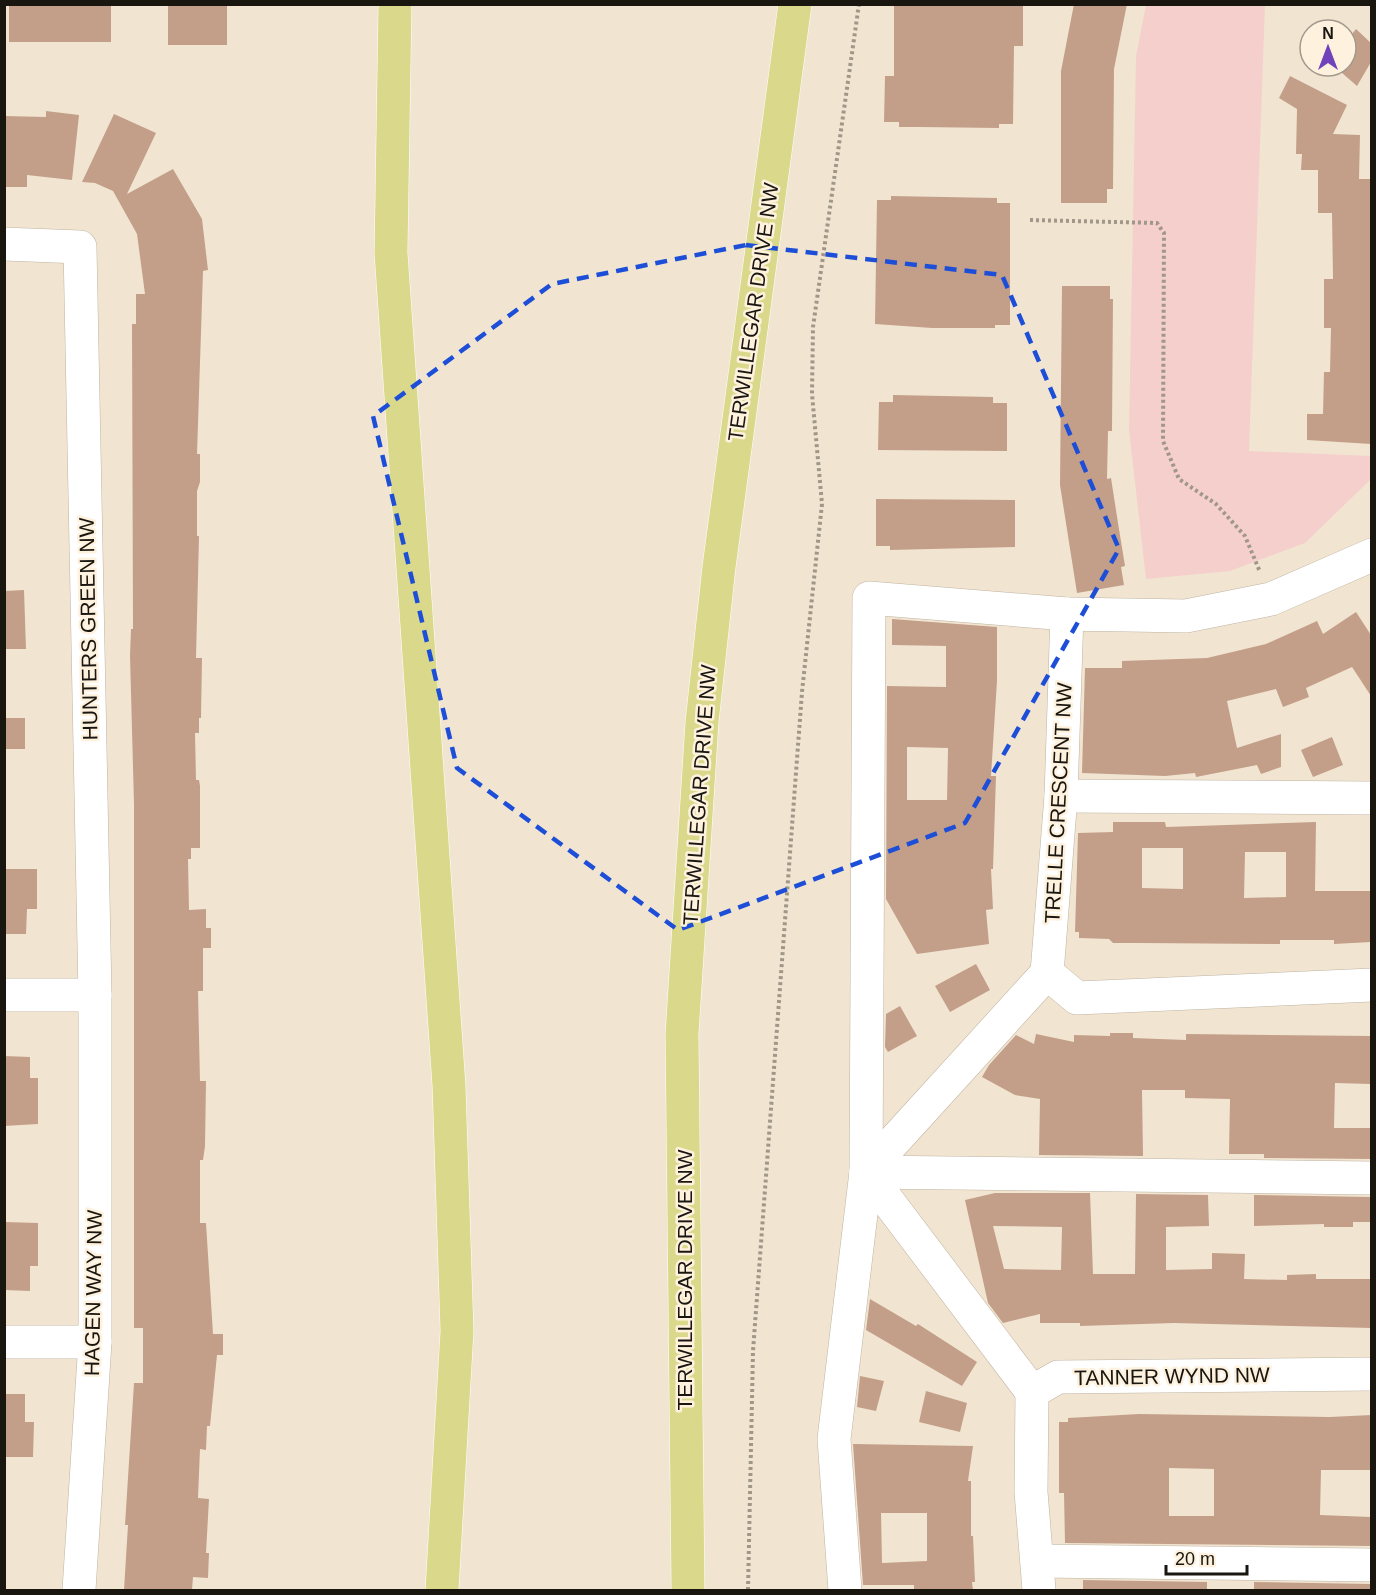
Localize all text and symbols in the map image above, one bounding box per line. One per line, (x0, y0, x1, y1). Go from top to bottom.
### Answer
north arrow (1298, 18, 1358, 78)
text: N (1322, 25, 1334, 42)
street label: TERWILLEGAR DRIVE NW (723, 181, 783, 443)
street label: HUNTERS GREEN NW (75, 517, 101, 741)
street label: TERWILLEGAR DRIVE NW (678, 664, 720, 926)
street label: TRELLE CRESCENT NW (1040, 682, 1076, 924)
street label: TERWILLEGAR DRIVE NW (673, 1149, 696, 1410)
street label: HAGEN WAY NW (80, 1209, 106, 1376)
street label: TANNER WYND NW (1074, 1363, 1270, 1389)
scale bar (1166, 1538, 1247, 1576)
text: 20 m (1175, 1549, 1215, 1569)

